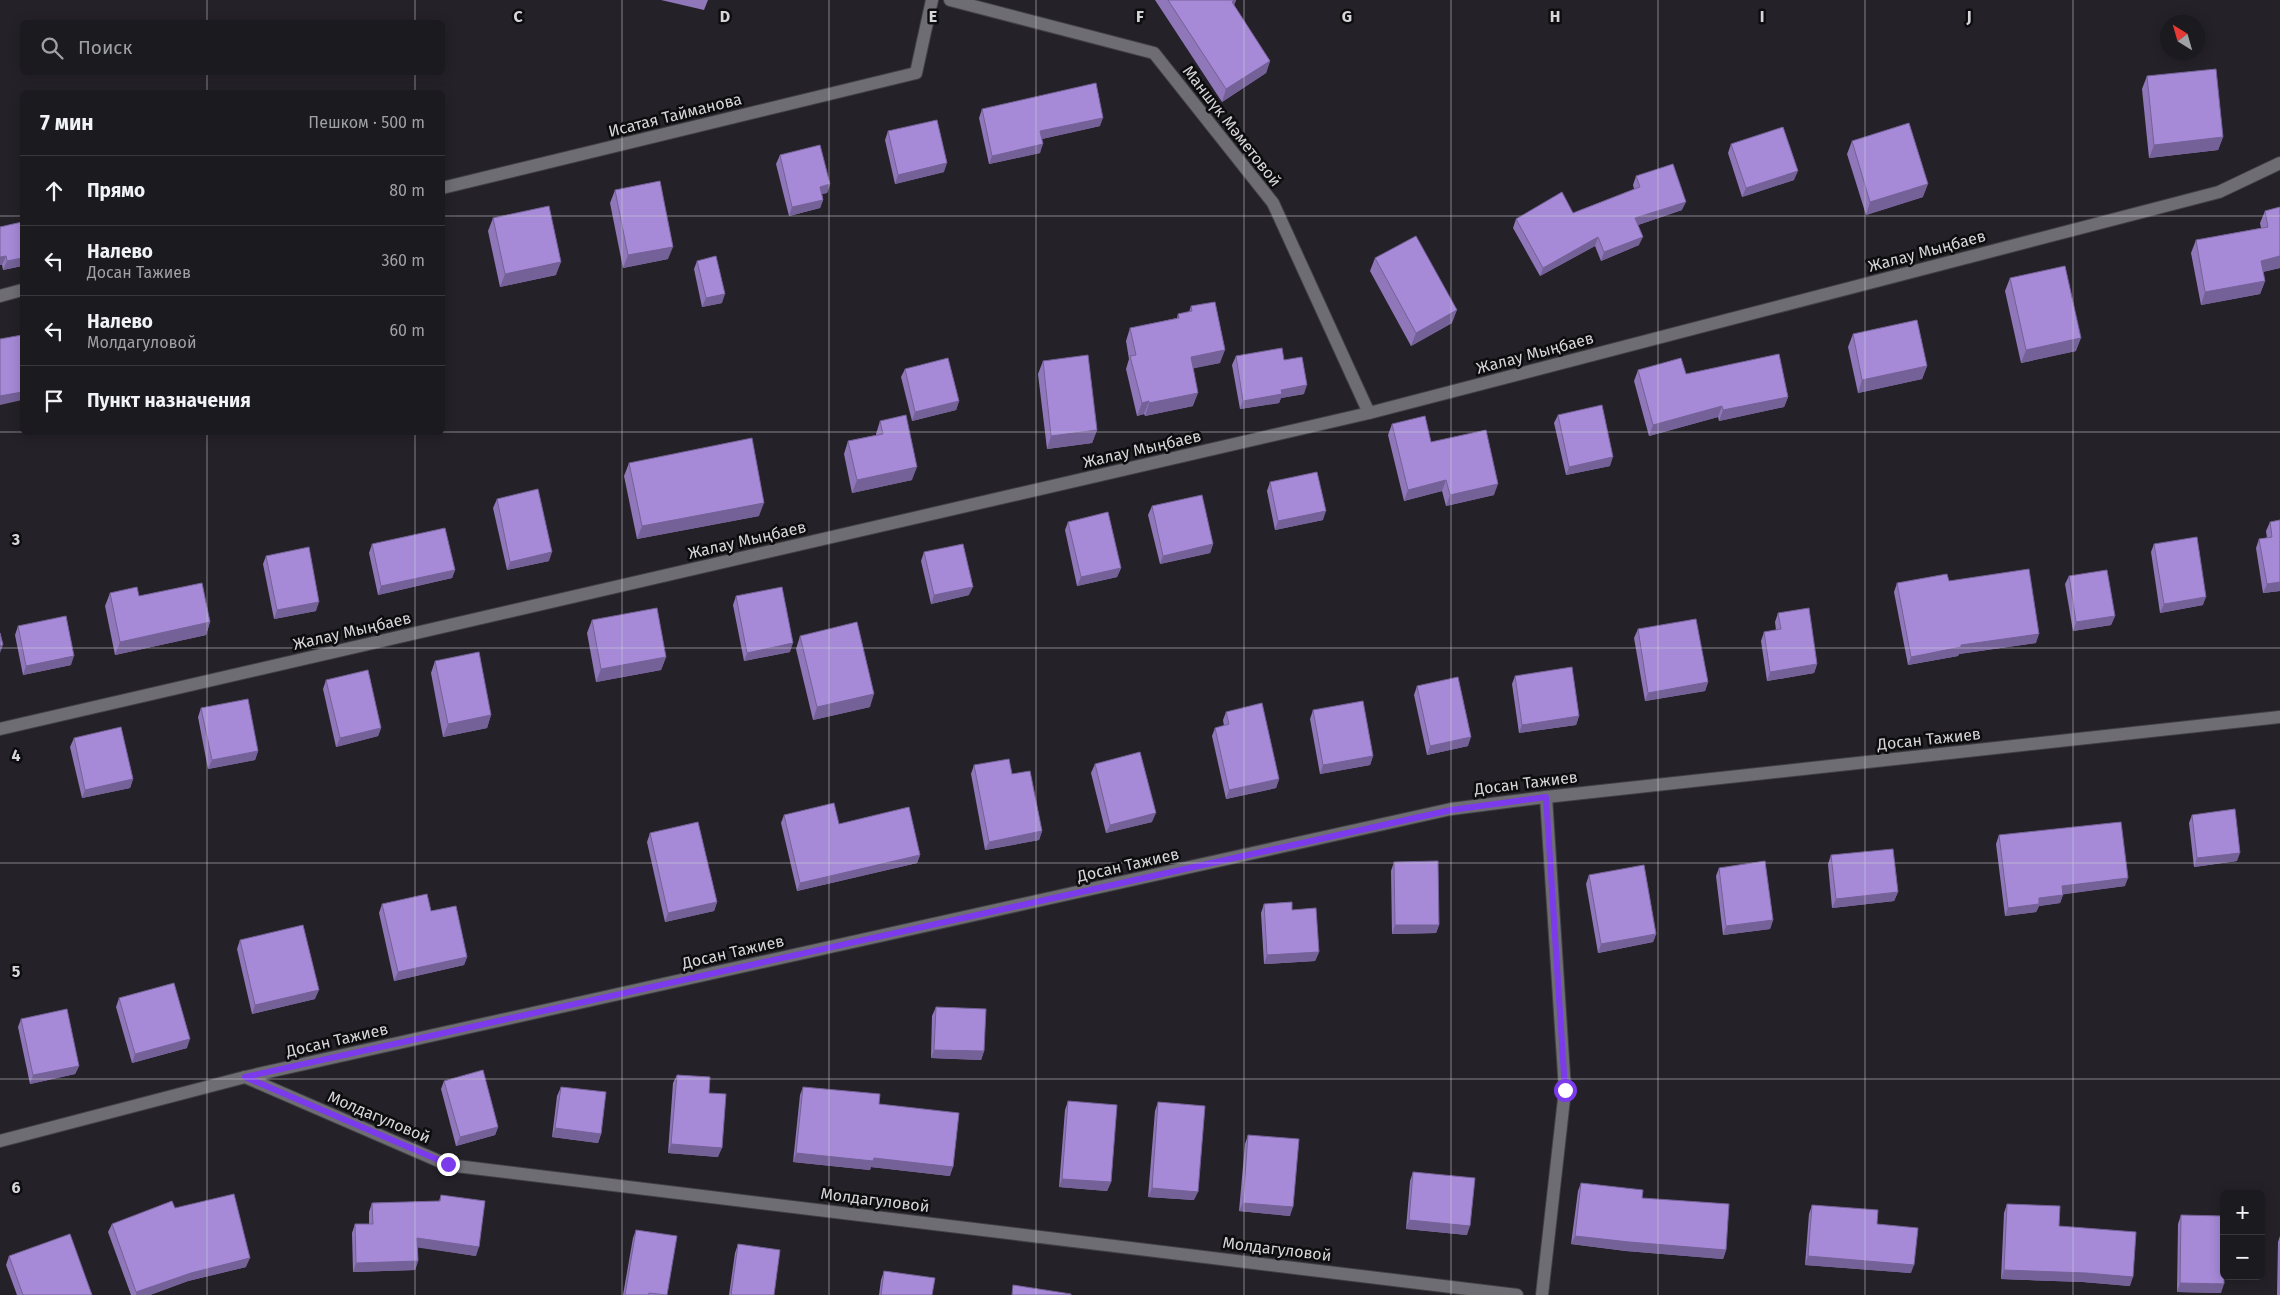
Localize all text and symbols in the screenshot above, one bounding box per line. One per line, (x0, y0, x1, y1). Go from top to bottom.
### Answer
text: C (513, 7, 523, 26)
text: D (720, 7, 730, 26)
text: E (929, 7, 937, 26)
text: F (1136, 7, 1144, 26)
text: G (1342, 7, 1352, 26)
text: H (1550, 7, 1560, 26)
text: I (1760, 7, 1764, 26)
text: J (1965, 7, 1972, 26)
north arrow (2160, 15, 2205, 60)
search box (20, 20, 445, 75)
icon: search (38, 34, 66, 62)
text: Поиск (78, 36, 132, 59)
street label: Маншүк Мәметовой (1179, 62, 1285, 190)
street label: Исатая Тайманова (606, 89, 744, 141)
text: 7 мин (40, 110, 94, 136)
text: Пешком · 500 m (308, 113, 425, 132)
icon: ahead (40, 177, 68, 205)
text: Прямо (87, 179, 145, 202)
text: 80 m (389, 181, 425, 200)
street label: Жалау Мыңбаев (1866, 226, 1988, 276)
text: Налево (87, 240, 153, 263)
icon: left (40, 247, 68, 275)
text: 360 m (382, 251, 425, 270)
text: Досан Тажиев (87, 263, 191, 282)
text: Налево (87, 310, 153, 333)
icon: left (40, 317, 68, 345)
text: 60 m (390, 321, 425, 340)
street label: Жалау Мыңбаев (1474, 328, 1596, 378)
text: Молдагуловой (87, 333, 197, 352)
icon: arrive (40, 387, 68, 415)
text: Пункт назначения (87, 389, 251, 412)
street label: Жалау Мыңбаев (1081, 426, 1203, 472)
street label: Жалау Мыңбаев (686, 517, 808, 563)
text: 3 (11, 530, 20, 549)
street label: Жалау Мыңбаев (291, 608, 413, 654)
street label: Досан Тажиев (1875, 724, 1982, 754)
text: 4 (11, 746, 21, 765)
street label: Досан Тажиев (1472, 767, 1579, 799)
street label: Досан Тажиев (1074, 844, 1181, 886)
street label: Досан Тажиев (679, 931, 786, 973)
text: 5 (12, 962, 21, 981)
street label: Досан Тажиев (283, 1019, 390, 1061)
route start (1554, 1079, 1577, 1102)
street label: Молдагуловой (325, 1087, 433, 1147)
route end (437, 1153, 460, 1176)
text: 6 (11, 1178, 21, 1197)
street label: Молдагуловой (819, 1184, 931, 1216)
map controls (2220, 1190, 2265, 1280)
button: + (2220, 1190, 2265, 1235)
street label: Молдагуловой (1221, 1233, 1333, 1265)
button: − (2220, 1235, 2265, 1280)

